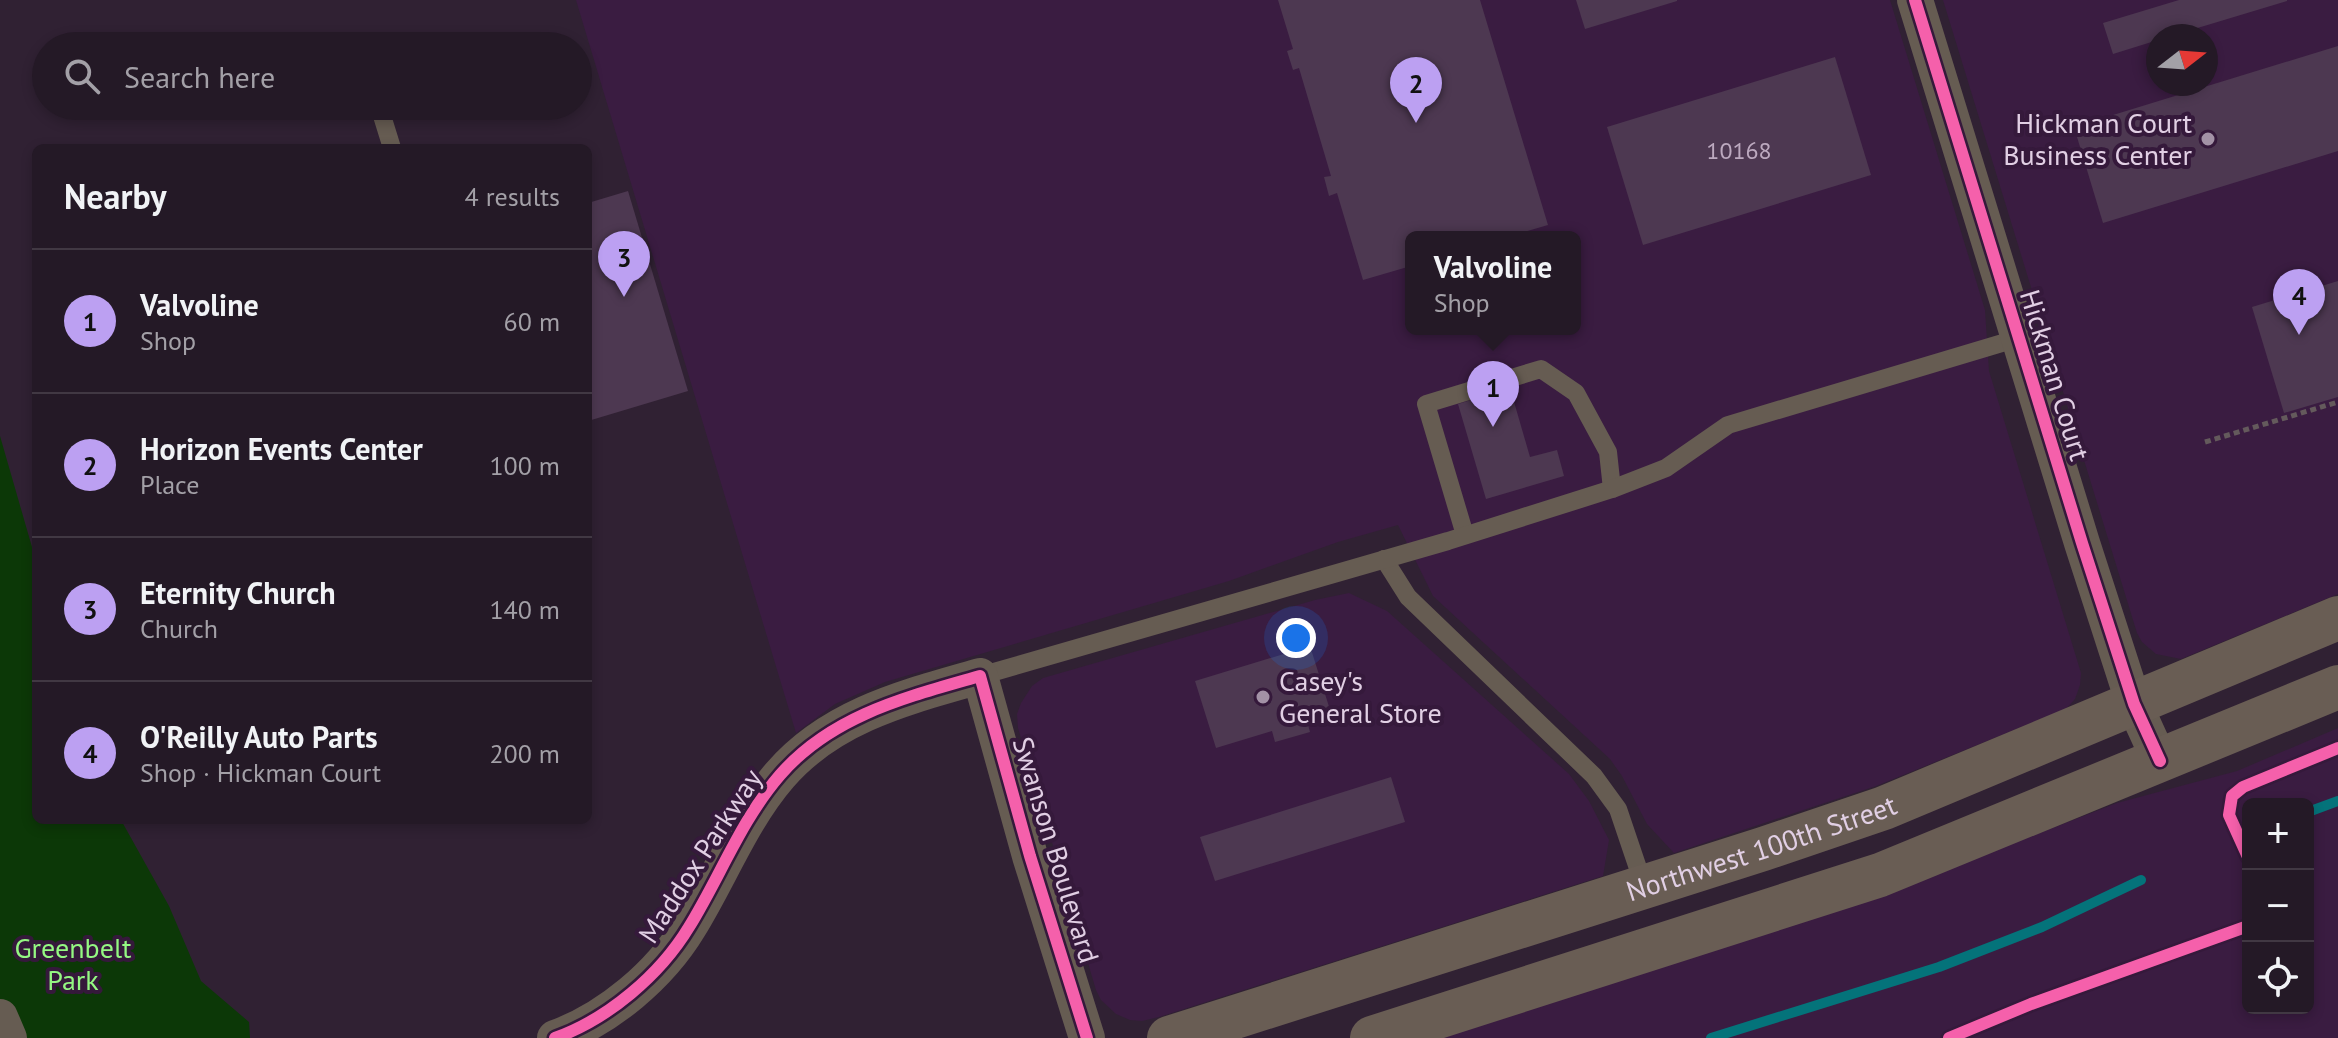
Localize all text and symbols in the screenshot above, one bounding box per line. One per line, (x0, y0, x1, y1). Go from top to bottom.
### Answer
north arrow (2146, 24, 2218, 96)
search box (32, 32, 592, 120)
icon: search (60, 54, 104, 98)
text: Search here (124, 57, 275, 96)
pin: 2 (1390, 57, 1442, 123)
place label: Hickman Court Business Center (2003, 104, 2192, 173)
marker: Hickman Court Business Center (2199, 130, 2217, 148)
house number: 10168 (1706, 135, 1772, 166)
text: Nearby (64, 174, 166, 218)
text: 4 results (465, 180, 560, 213)
pin: 3 (598, 231, 650, 297)
popup (1405, 231, 1581, 335)
text: Valvoline (1434, 247, 1552, 286)
pin: 4 (2273, 269, 2325, 335)
text: Valvoline (140, 285, 259, 324)
street label: Hickman Court (2012, 285, 2099, 465)
text: Shop (1434, 286, 1490, 319)
text: 1 (83, 305, 97, 338)
text: 60 m (504, 305, 560, 338)
text: Shop (140, 324, 196, 357)
pin: 1 (1467, 361, 1519, 427)
text: Horizon Events Center (140, 429, 423, 468)
text: 2 (83, 449, 97, 482)
text: 100 m (489, 449, 560, 482)
text: Place (140, 468, 199, 501)
text: Eternity Church (140, 573, 336, 612)
text: 3 (83, 593, 97, 626)
text: 140 m (489, 593, 560, 626)
text: Church (140, 612, 218, 645)
your location (1276, 618, 1316, 658)
place label: Casey's General Store (1279, 662, 1442, 731)
marker: Casey's General Store (1254, 688, 1272, 706)
text: O'Reilly Auto Parts (140, 717, 378, 756)
street label: Swanson Boulevard (1005, 732, 1108, 967)
text: 4 (83, 737, 97, 770)
text: 200 m (489, 737, 560, 770)
text: Shop · Hickman Court (140, 756, 381, 789)
street label: Maddox Parkway (629, 762, 770, 950)
street label: Northwest 100th Street (1622, 786, 1902, 909)
map controls (2242, 798, 2314, 1014)
button: + (2242, 798, 2314, 870)
button: − (2242, 870, 2314, 942)
park label: Greenbelt Park (14, 929, 132, 998)
button: locate (2242, 942, 2314, 1014)

